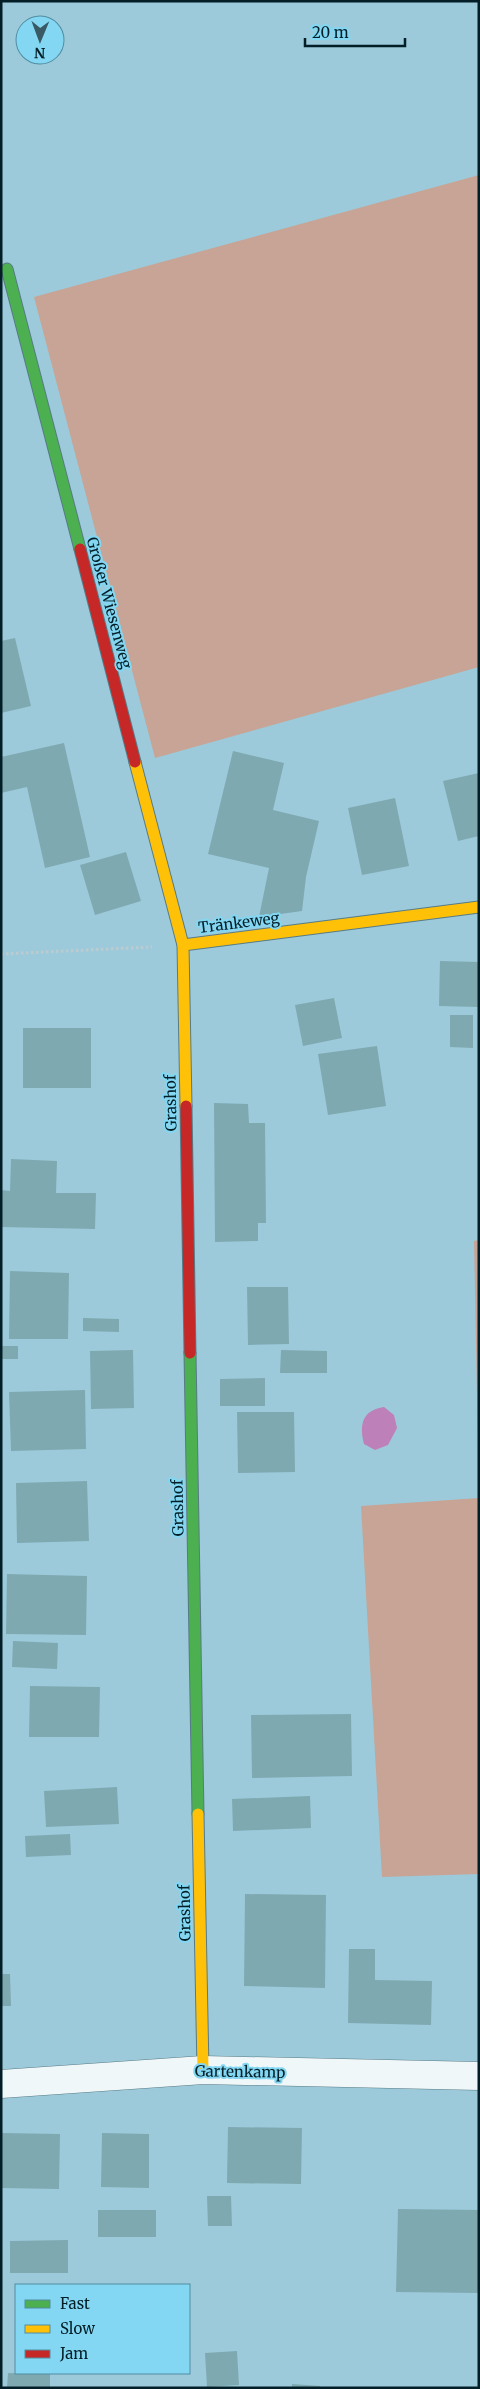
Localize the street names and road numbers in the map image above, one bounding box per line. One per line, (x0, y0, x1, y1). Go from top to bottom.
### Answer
street label: Großer Wiesenweg (83, 535, 136, 671)
street label: Tränkeweg (197, 908, 281, 937)
street label: Grashof (160, 1073, 180, 1131)
street label: Grashof (167, 1478, 187, 1536)
street label: Grashof (174, 1883, 194, 1941)
street label: Gartenkamp (195, 2061, 285, 2082)

